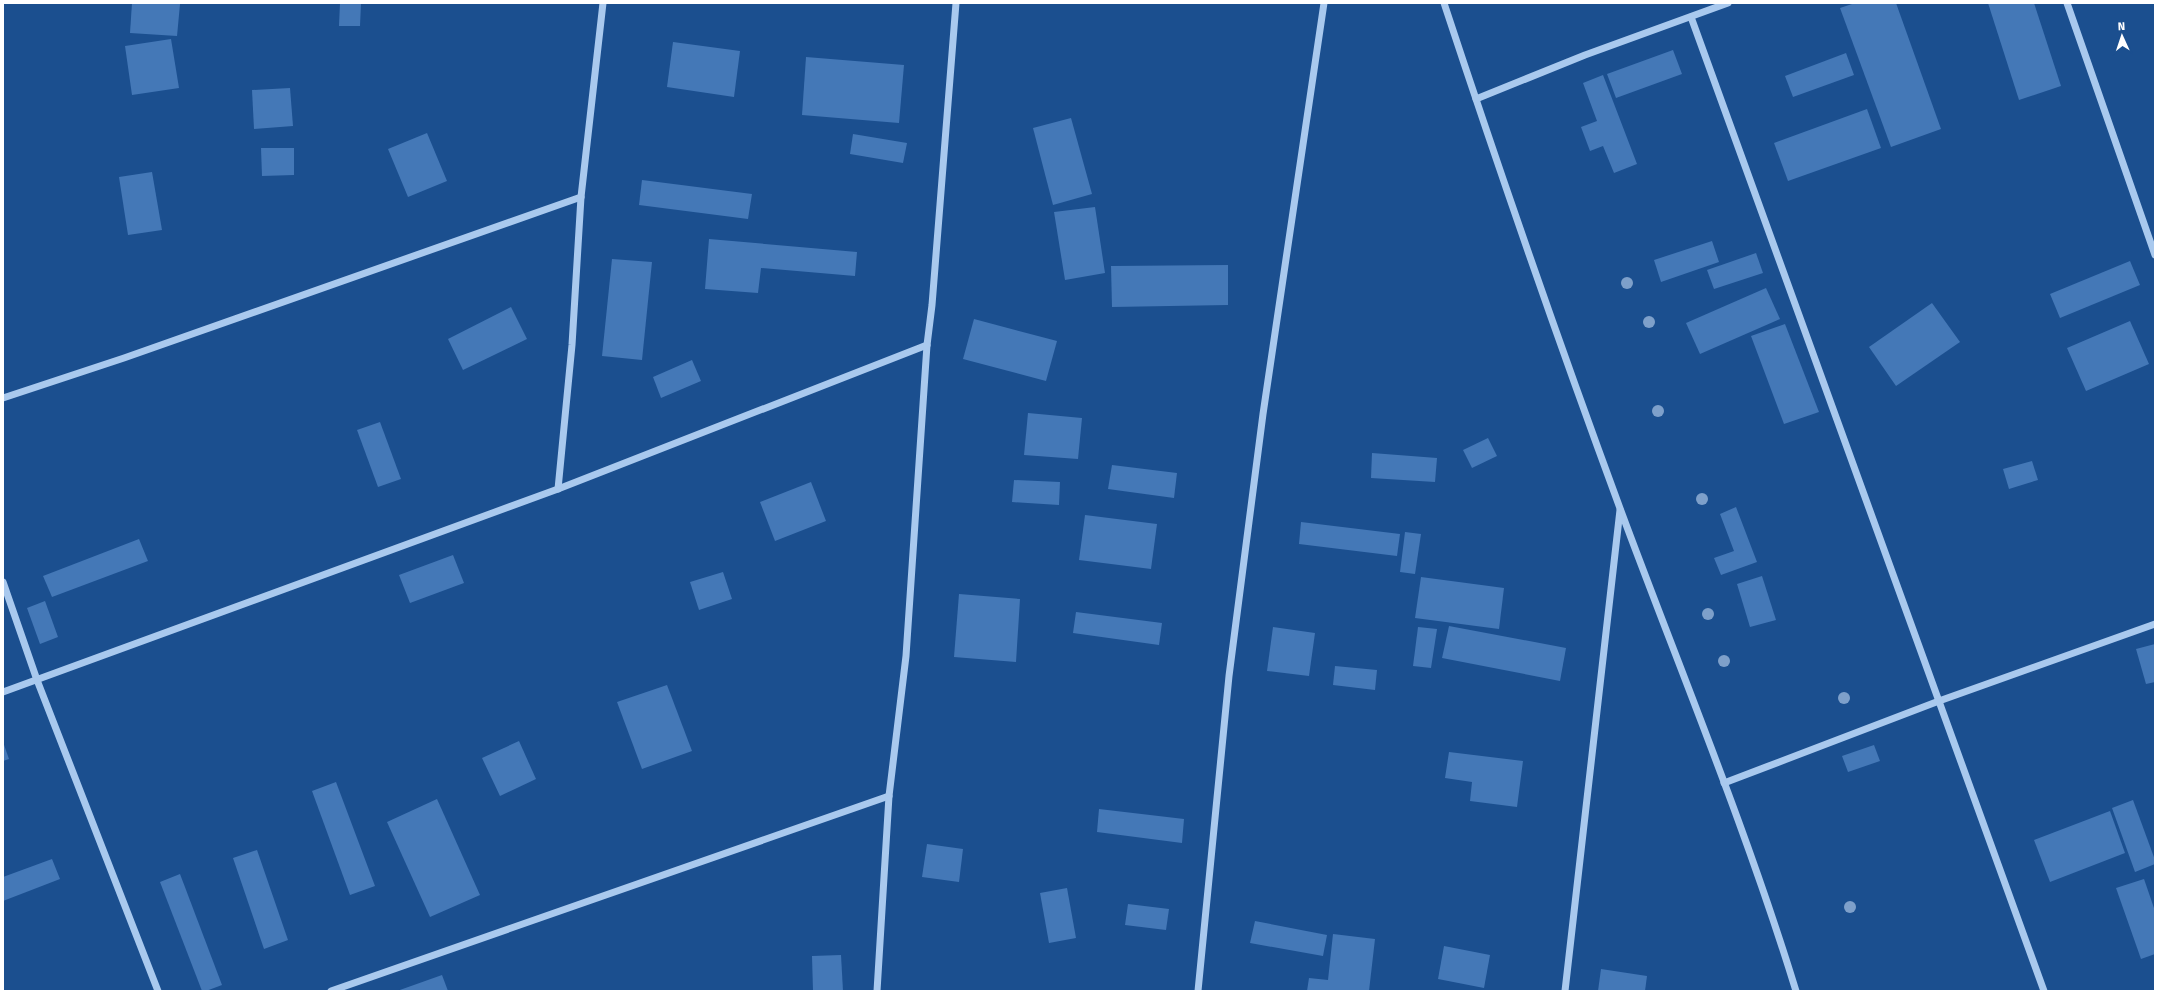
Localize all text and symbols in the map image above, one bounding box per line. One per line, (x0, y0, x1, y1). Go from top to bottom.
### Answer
north arrow (2102, 16, 2142, 56)
text: N (2118, 20, 2125, 33)

